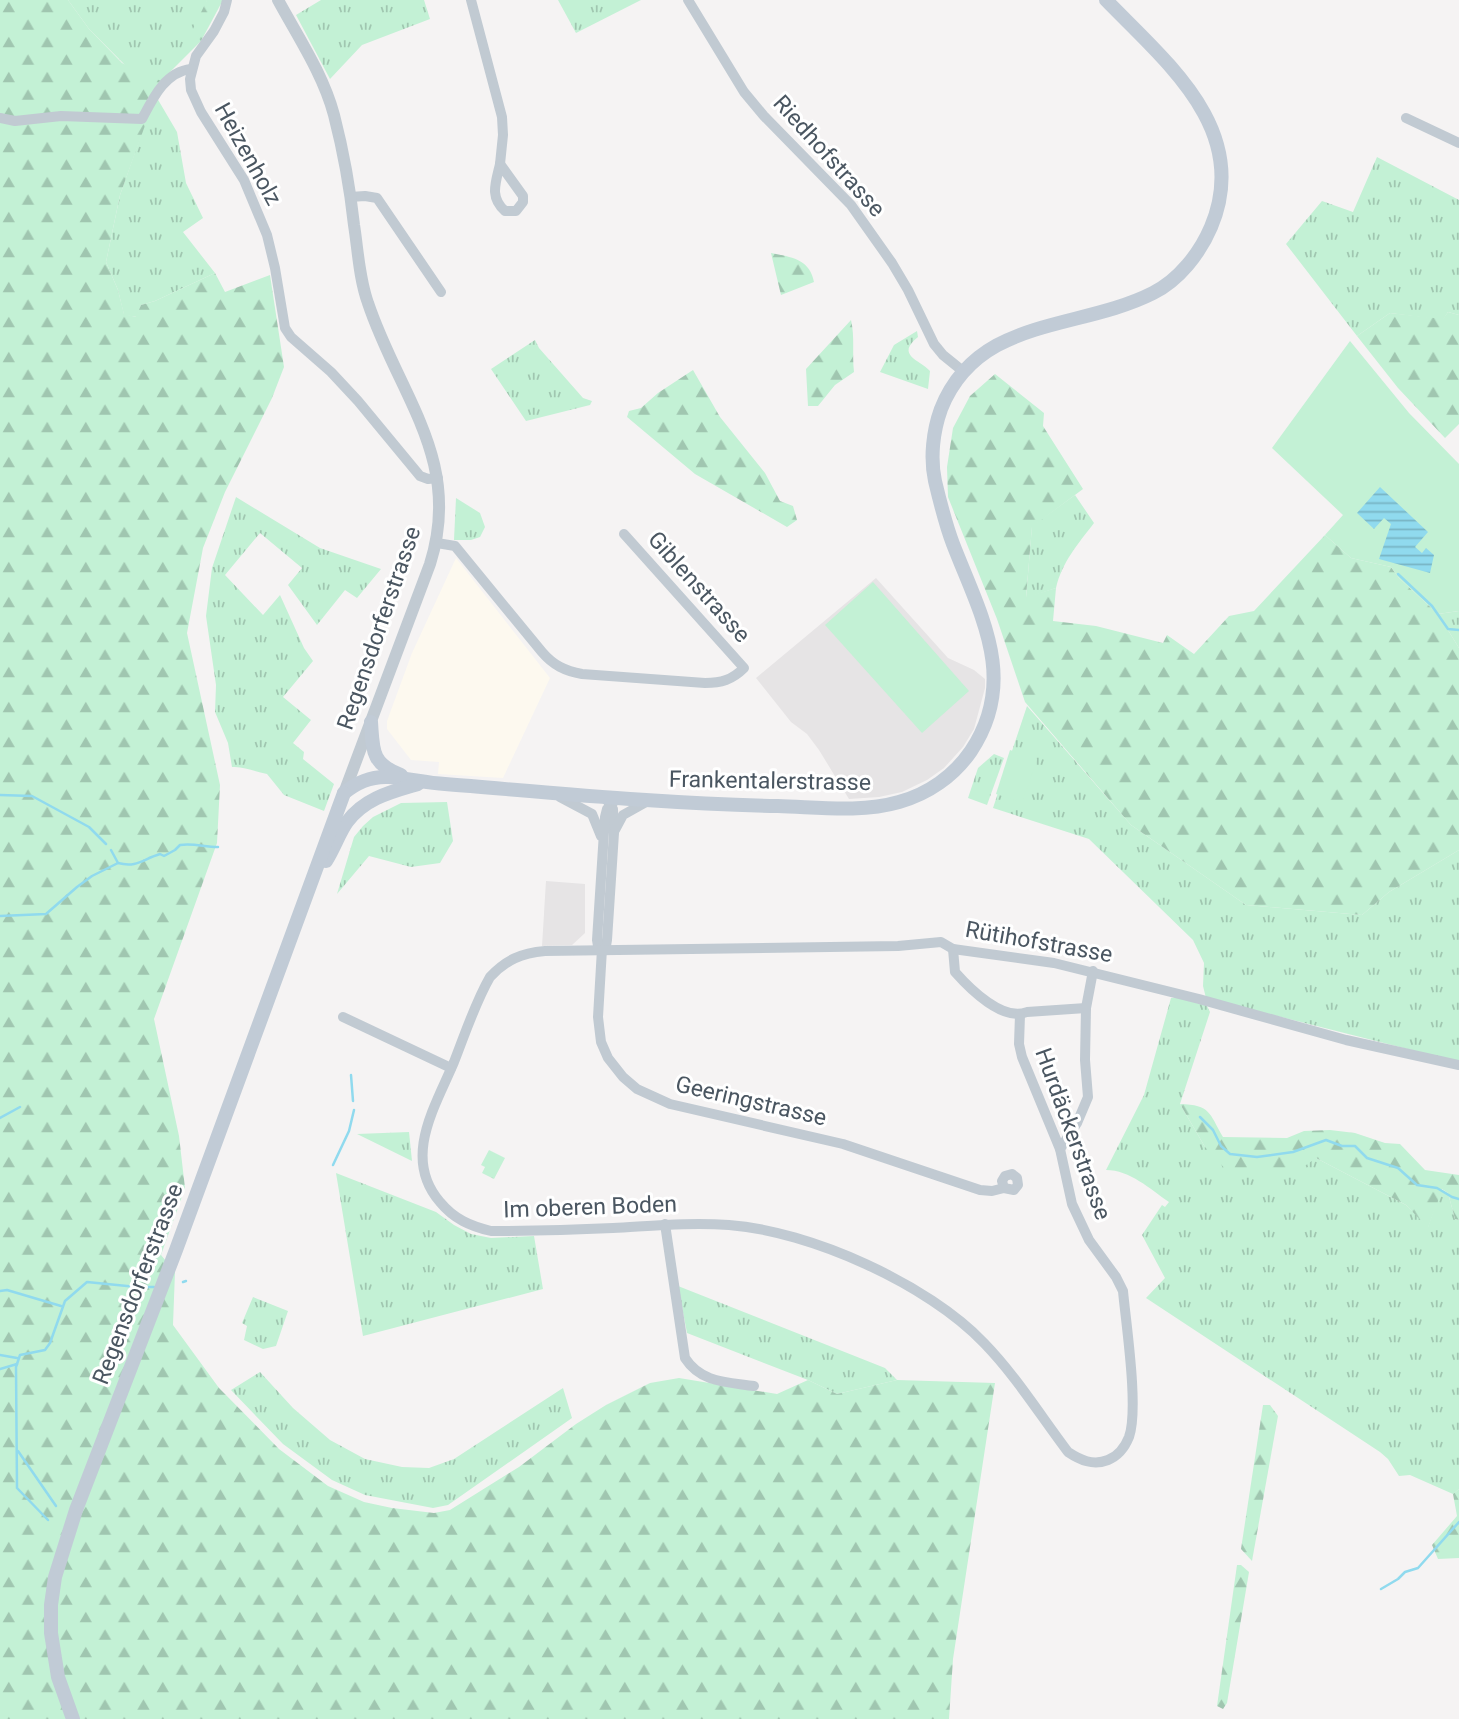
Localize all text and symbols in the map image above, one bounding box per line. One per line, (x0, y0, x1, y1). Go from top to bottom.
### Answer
street label: Riedhofstrasse (767, 90, 891, 222)
street label: Heizenholz (209, 98, 287, 210)
street label: Regensdorferstrasse (332, 523, 426, 733)
street label: Giblenstrasse (642, 526, 756, 648)
street label: Frankentalerstrasse (669, 766, 871, 796)
street label: Rütihofstrasse (963, 916, 1115, 968)
street label: Hurdäckerstrasse (1029, 1044, 1117, 1224)
street label: Geeringstrasse (673, 1070, 829, 1132)
street label: Regensdorferstrasse (87, 1180, 189, 1388)
street label: Im oberen Boden (503, 1190, 677, 1224)

